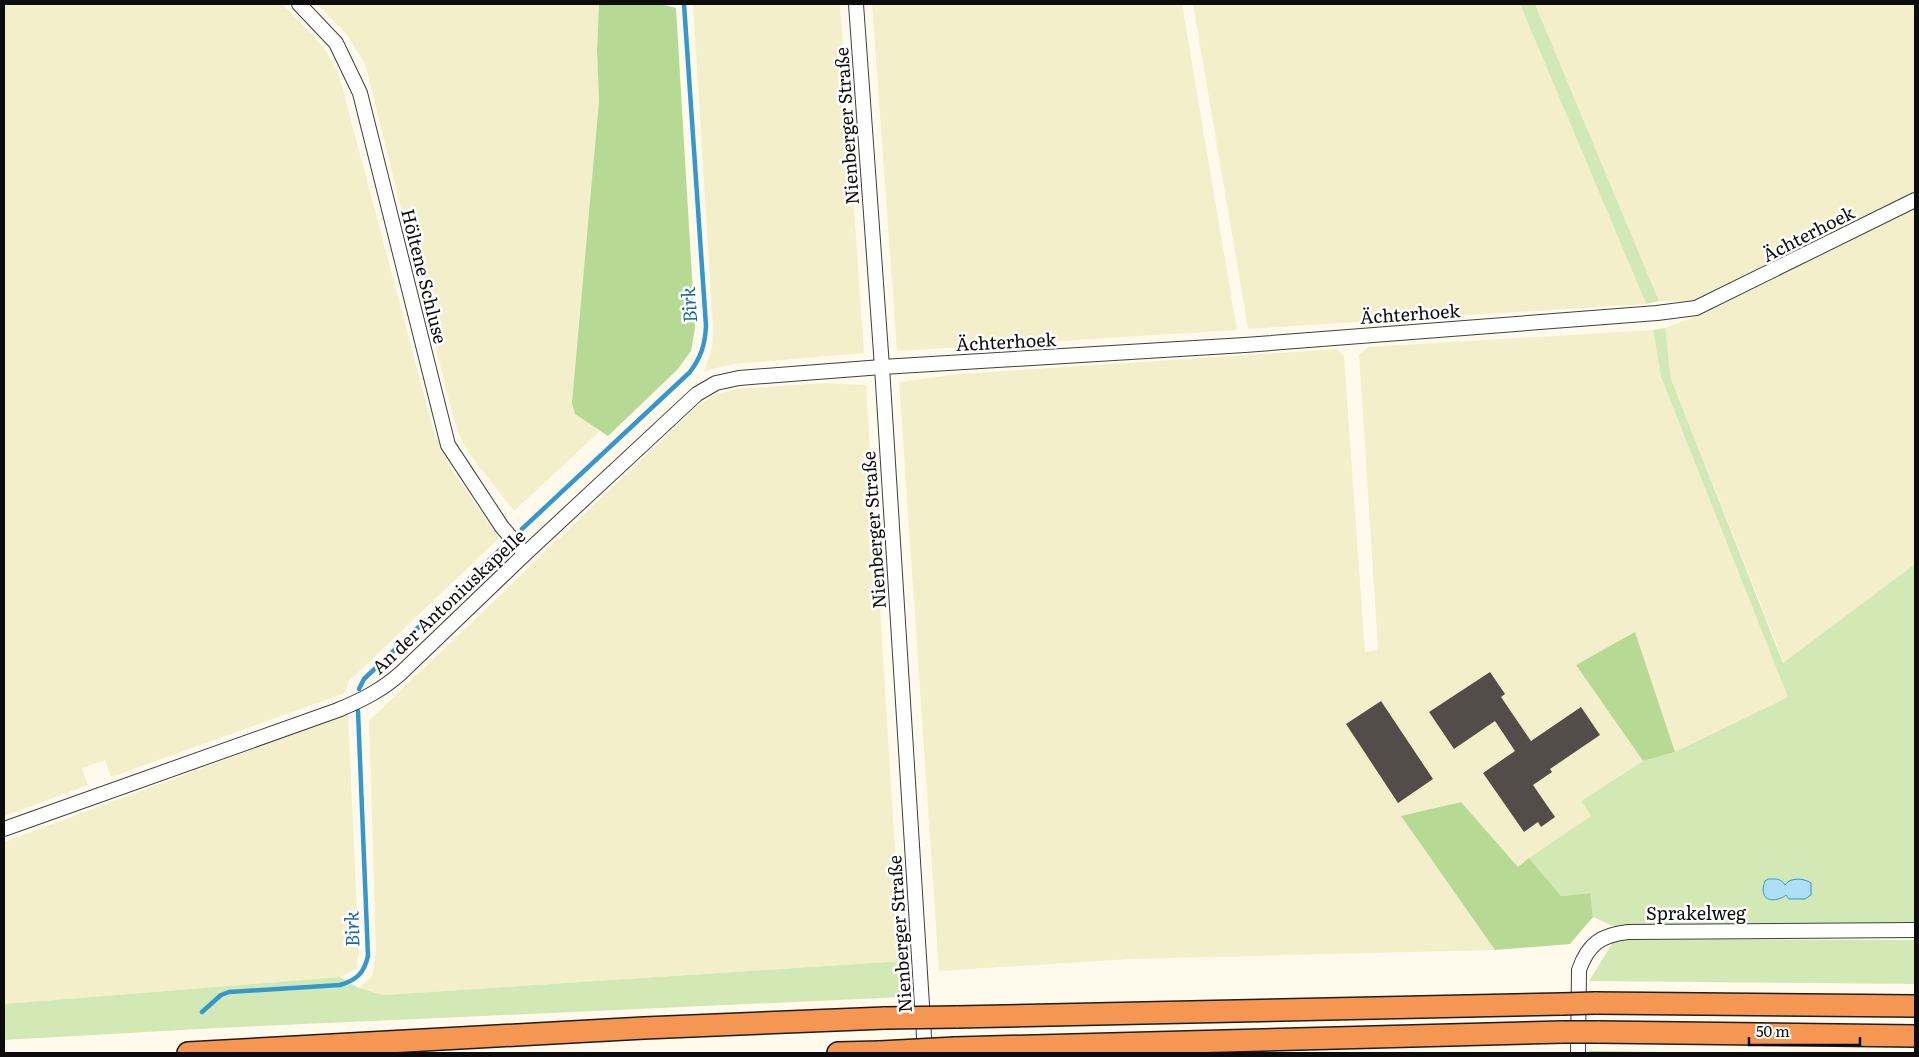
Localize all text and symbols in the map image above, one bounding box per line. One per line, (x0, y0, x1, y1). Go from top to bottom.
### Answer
street label: Nienberger Straße (827, 46, 865, 206)
street label: Ächterhoek (1757, 198, 1860, 268)
street label: Höltene Schluse (395, 206, 455, 346)
water label: Birk (673, 286, 703, 324)
street label: Ächterhoek (1359, 296, 1462, 330)
street label: Ächterhoek (955, 325, 1058, 357)
street label: Nienberger Straße (854, 450, 892, 610)
street label: An der Antoniuskapelle (365, 522, 531, 680)
street label: Nienberger Straße (880, 854, 918, 1014)
street label: Sprakelweg (1646, 899, 1747, 926)
water label: Birk (336, 910, 366, 947)
scale bar (1749, 1014, 1860, 1046)
text: 50 m (1756, 1019, 1790, 1042)

